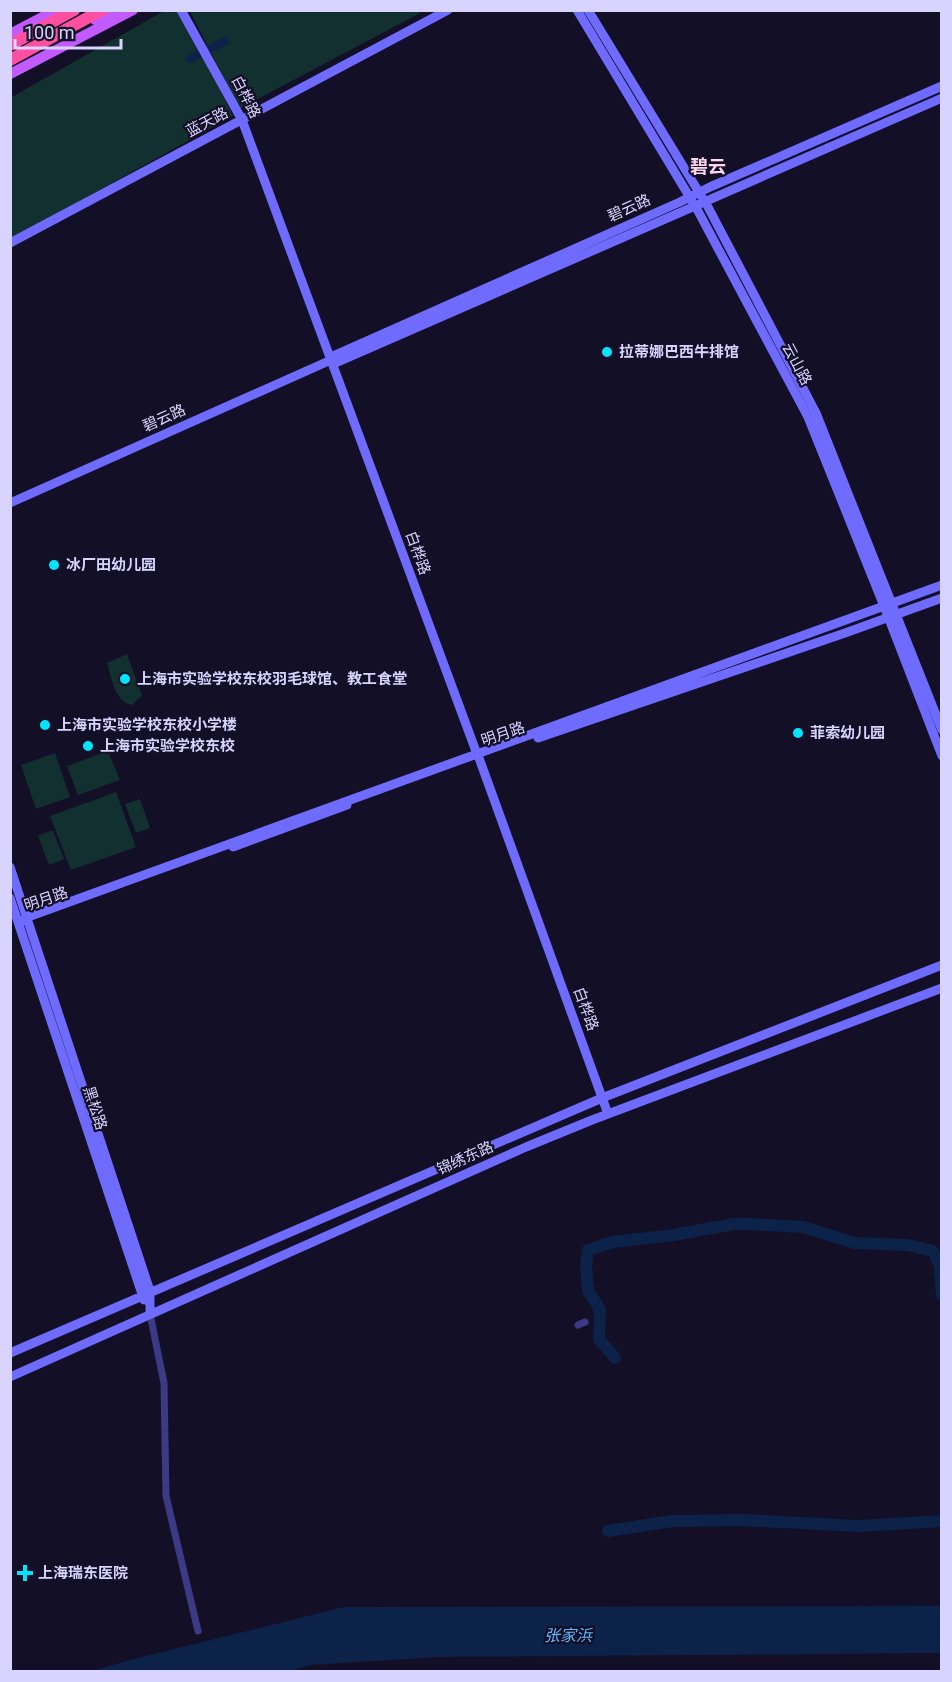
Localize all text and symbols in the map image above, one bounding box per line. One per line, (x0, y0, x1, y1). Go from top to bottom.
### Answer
scale bar (15, 12, 122, 50)
text: 100 m (24, 22, 75, 43)
street label: 白桦路 (228, 73, 264, 121)
street label: 蓝天路 (183, 103, 231, 141)
district label: 碧云 (690, 156, 726, 177)
street label: 碧云路 (605, 191, 653, 225)
street label: 云山路 (778, 340, 816, 388)
place label: 拉蒂娜巴西牛排馆 (619, 343, 739, 361)
marker: 拉蒂娜巴西牛排馆 (600, 345, 614, 359)
street label: 碧云路 (140, 401, 188, 435)
street label: 白桦路 (402, 529, 434, 577)
place label: 冰厂田幼儿园 (66, 556, 156, 574)
marker: 冰厂田幼儿园 (47, 558, 61, 572)
place label: 上海市实验学校东校羽毛球馆、教工食堂 (137, 670, 407, 688)
marker: 上海市实验学校东校羽毛球馆、教工食堂 (118, 672, 132, 686)
place label: 上海市实验学校东校小学楼 (57, 716, 237, 734)
marker: 上海市实验学校东校小学楼 (38, 718, 52, 732)
street label: 明月路 (479, 718, 527, 750)
place label: 菲索幼儿园 (810, 724, 885, 742)
marker: 菲索幼儿园 (791, 726, 805, 740)
place label: 上海市实验学校东校 (100, 737, 235, 755)
marker: 上海市实验学校东校 (81, 739, 95, 753)
street label: 明月路 (22, 883, 70, 915)
street label: 白桦路 (570, 985, 602, 1033)
street label: 黑松路 (79, 1084, 111, 1132)
street label: 锦绣东路 (434, 1138, 496, 1178)
marker: 上海瑞东医院 (16, 1564, 34, 1582)
place label: 上海瑞东医院 (38, 1564, 128, 1582)
water label: 张家浜 (544, 1626, 594, 1645)

